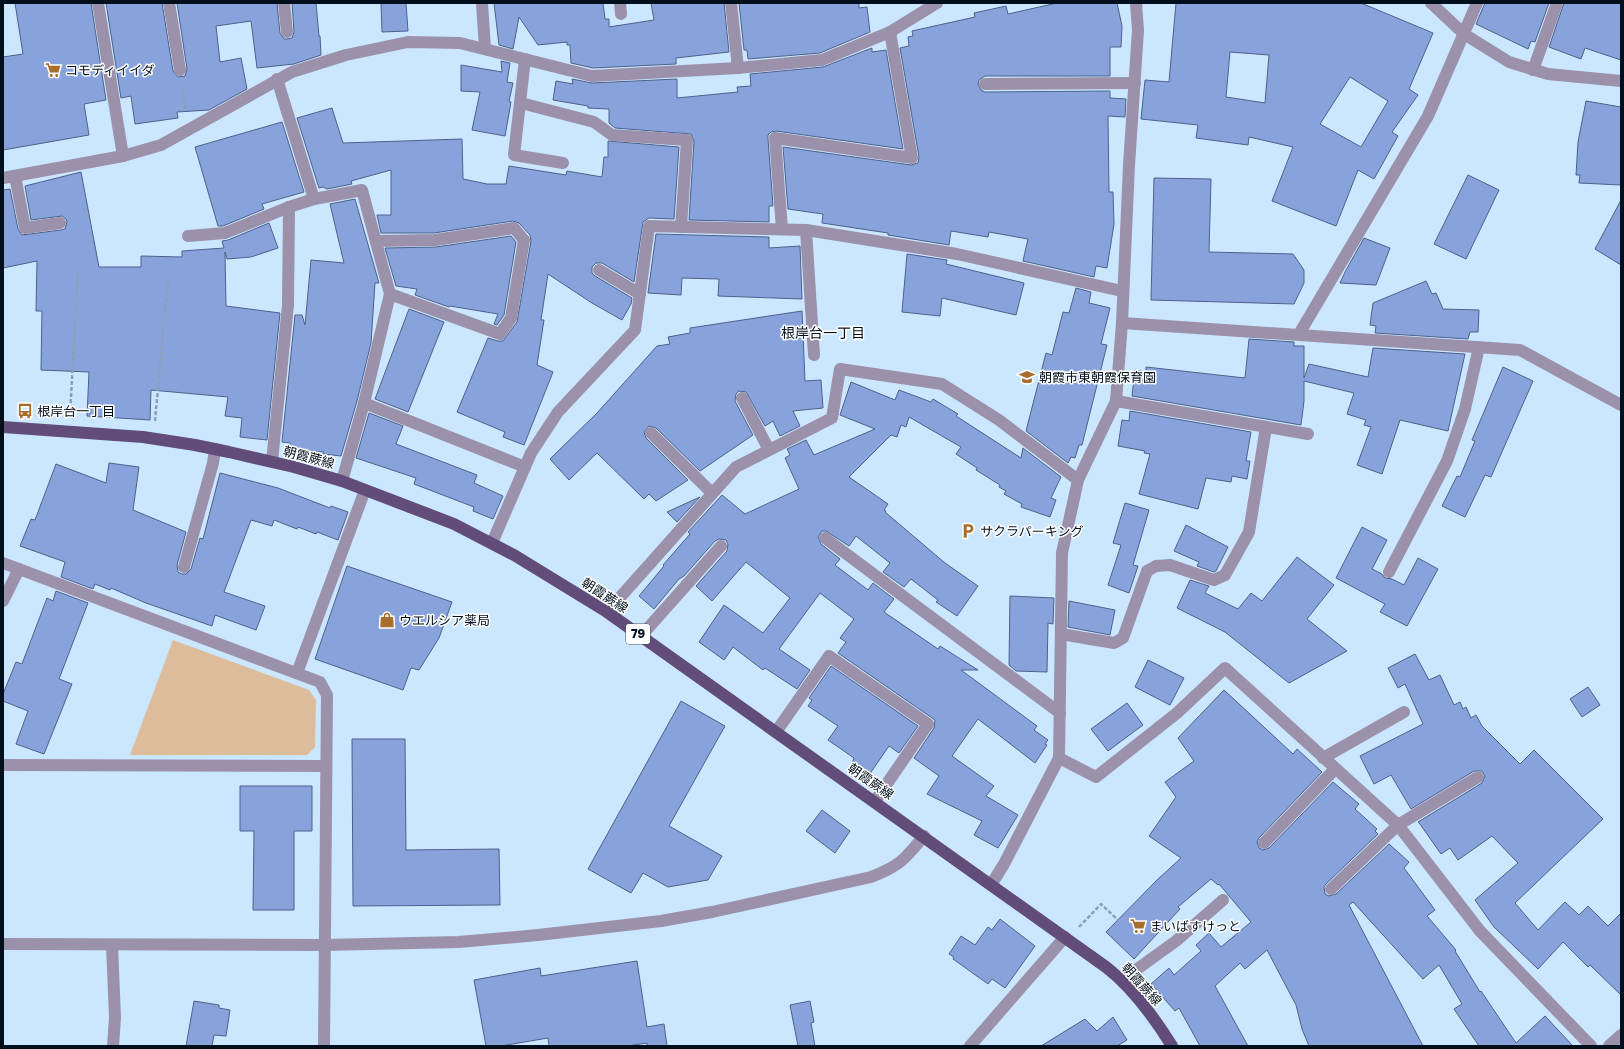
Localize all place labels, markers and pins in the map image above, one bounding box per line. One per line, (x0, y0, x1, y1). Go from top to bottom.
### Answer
supermarket icon: コモディイイダ (44, 61, 62, 79)
place label: コモディイイダ (65, 62, 155, 78)
school or university icon: 朝霞市東朝霞保育園 (1018, 368, 1036, 386)
place label: 朝霞市東朝霞保育園 (1039, 369, 1156, 385)
bus stop icon: 根岸台一丁目 (16, 402, 34, 420)
place label: 根岸台一丁目 (37, 403, 115, 419)
parking icon: サクラパーキング (959, 522, 977, 540)
place label: サクラパーキング (980, 523, 1083, 539)
shop icon: ウエルシア薬局 (378, 611, 396, 629)
place label: ウエルシア薬局 (399, 612, 490, 628)
supermarket icon: まいばすけっと (1129, 917, 1147, 935)
place label: まいばすけっと (1150, 918, 1241, 934)

